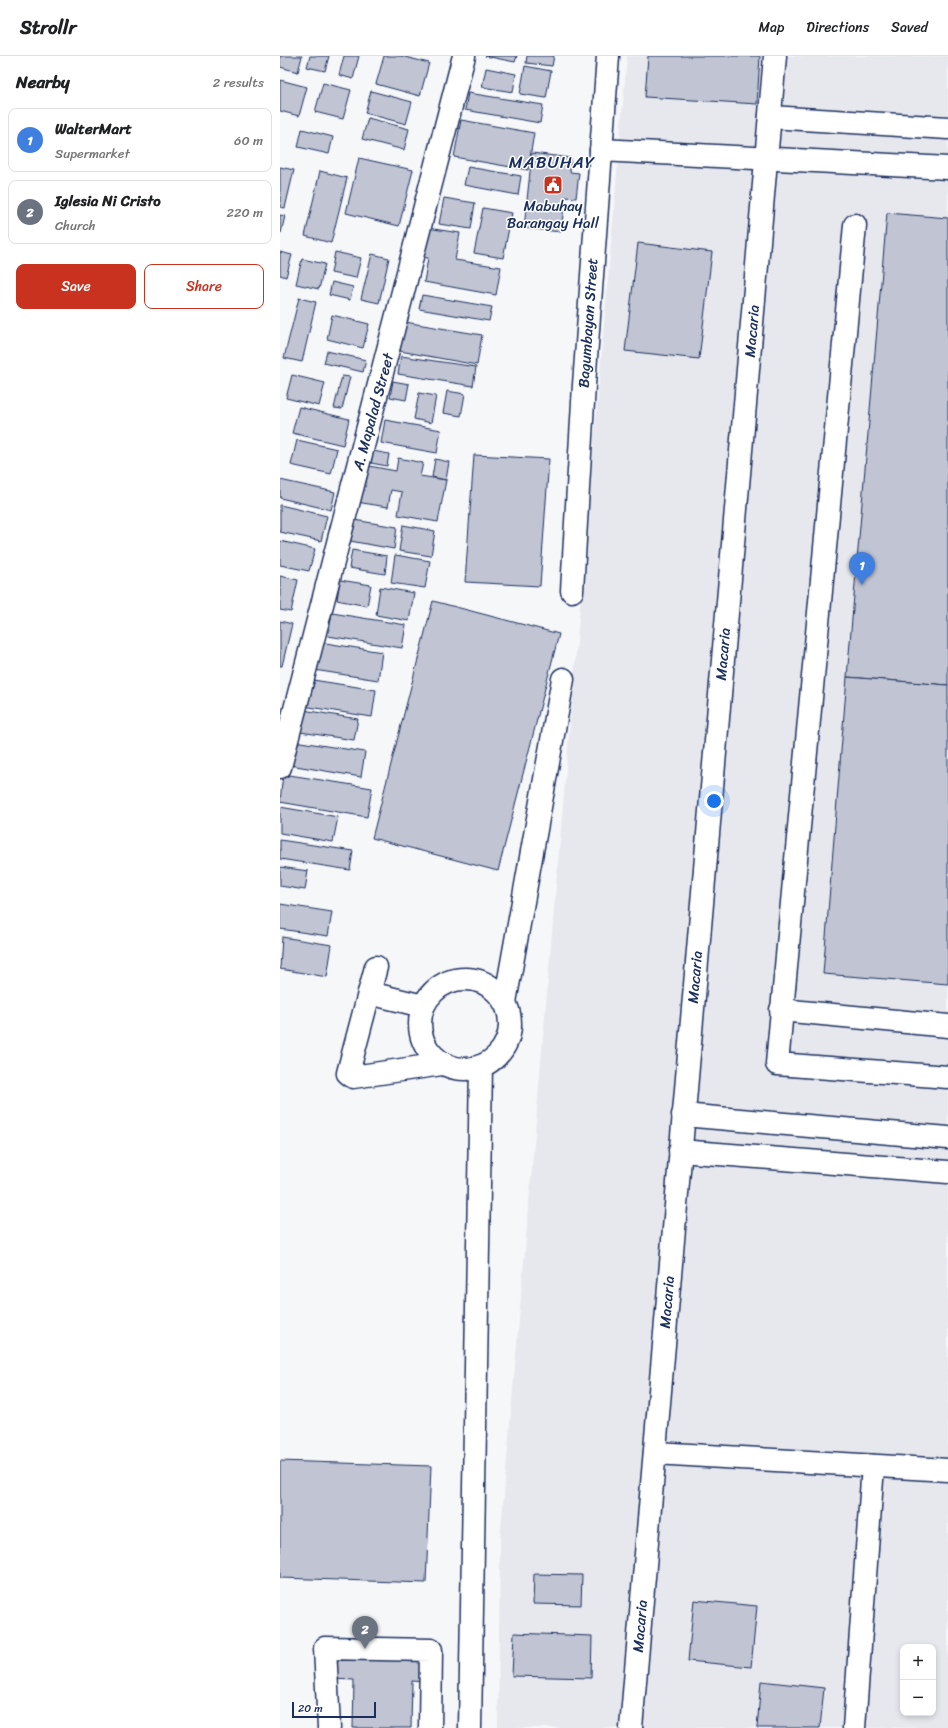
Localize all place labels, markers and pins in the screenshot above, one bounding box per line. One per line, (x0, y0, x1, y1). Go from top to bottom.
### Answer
public building icon: Mabuhay Barangay Hall (542, 174, 564, 196)
place label: Mabuhay Barangay Hall (507, 193, 600, 236)
pin: 1 (849, 552, 875, 585)
pin: 2 (352, 1616, 378, 1649)

